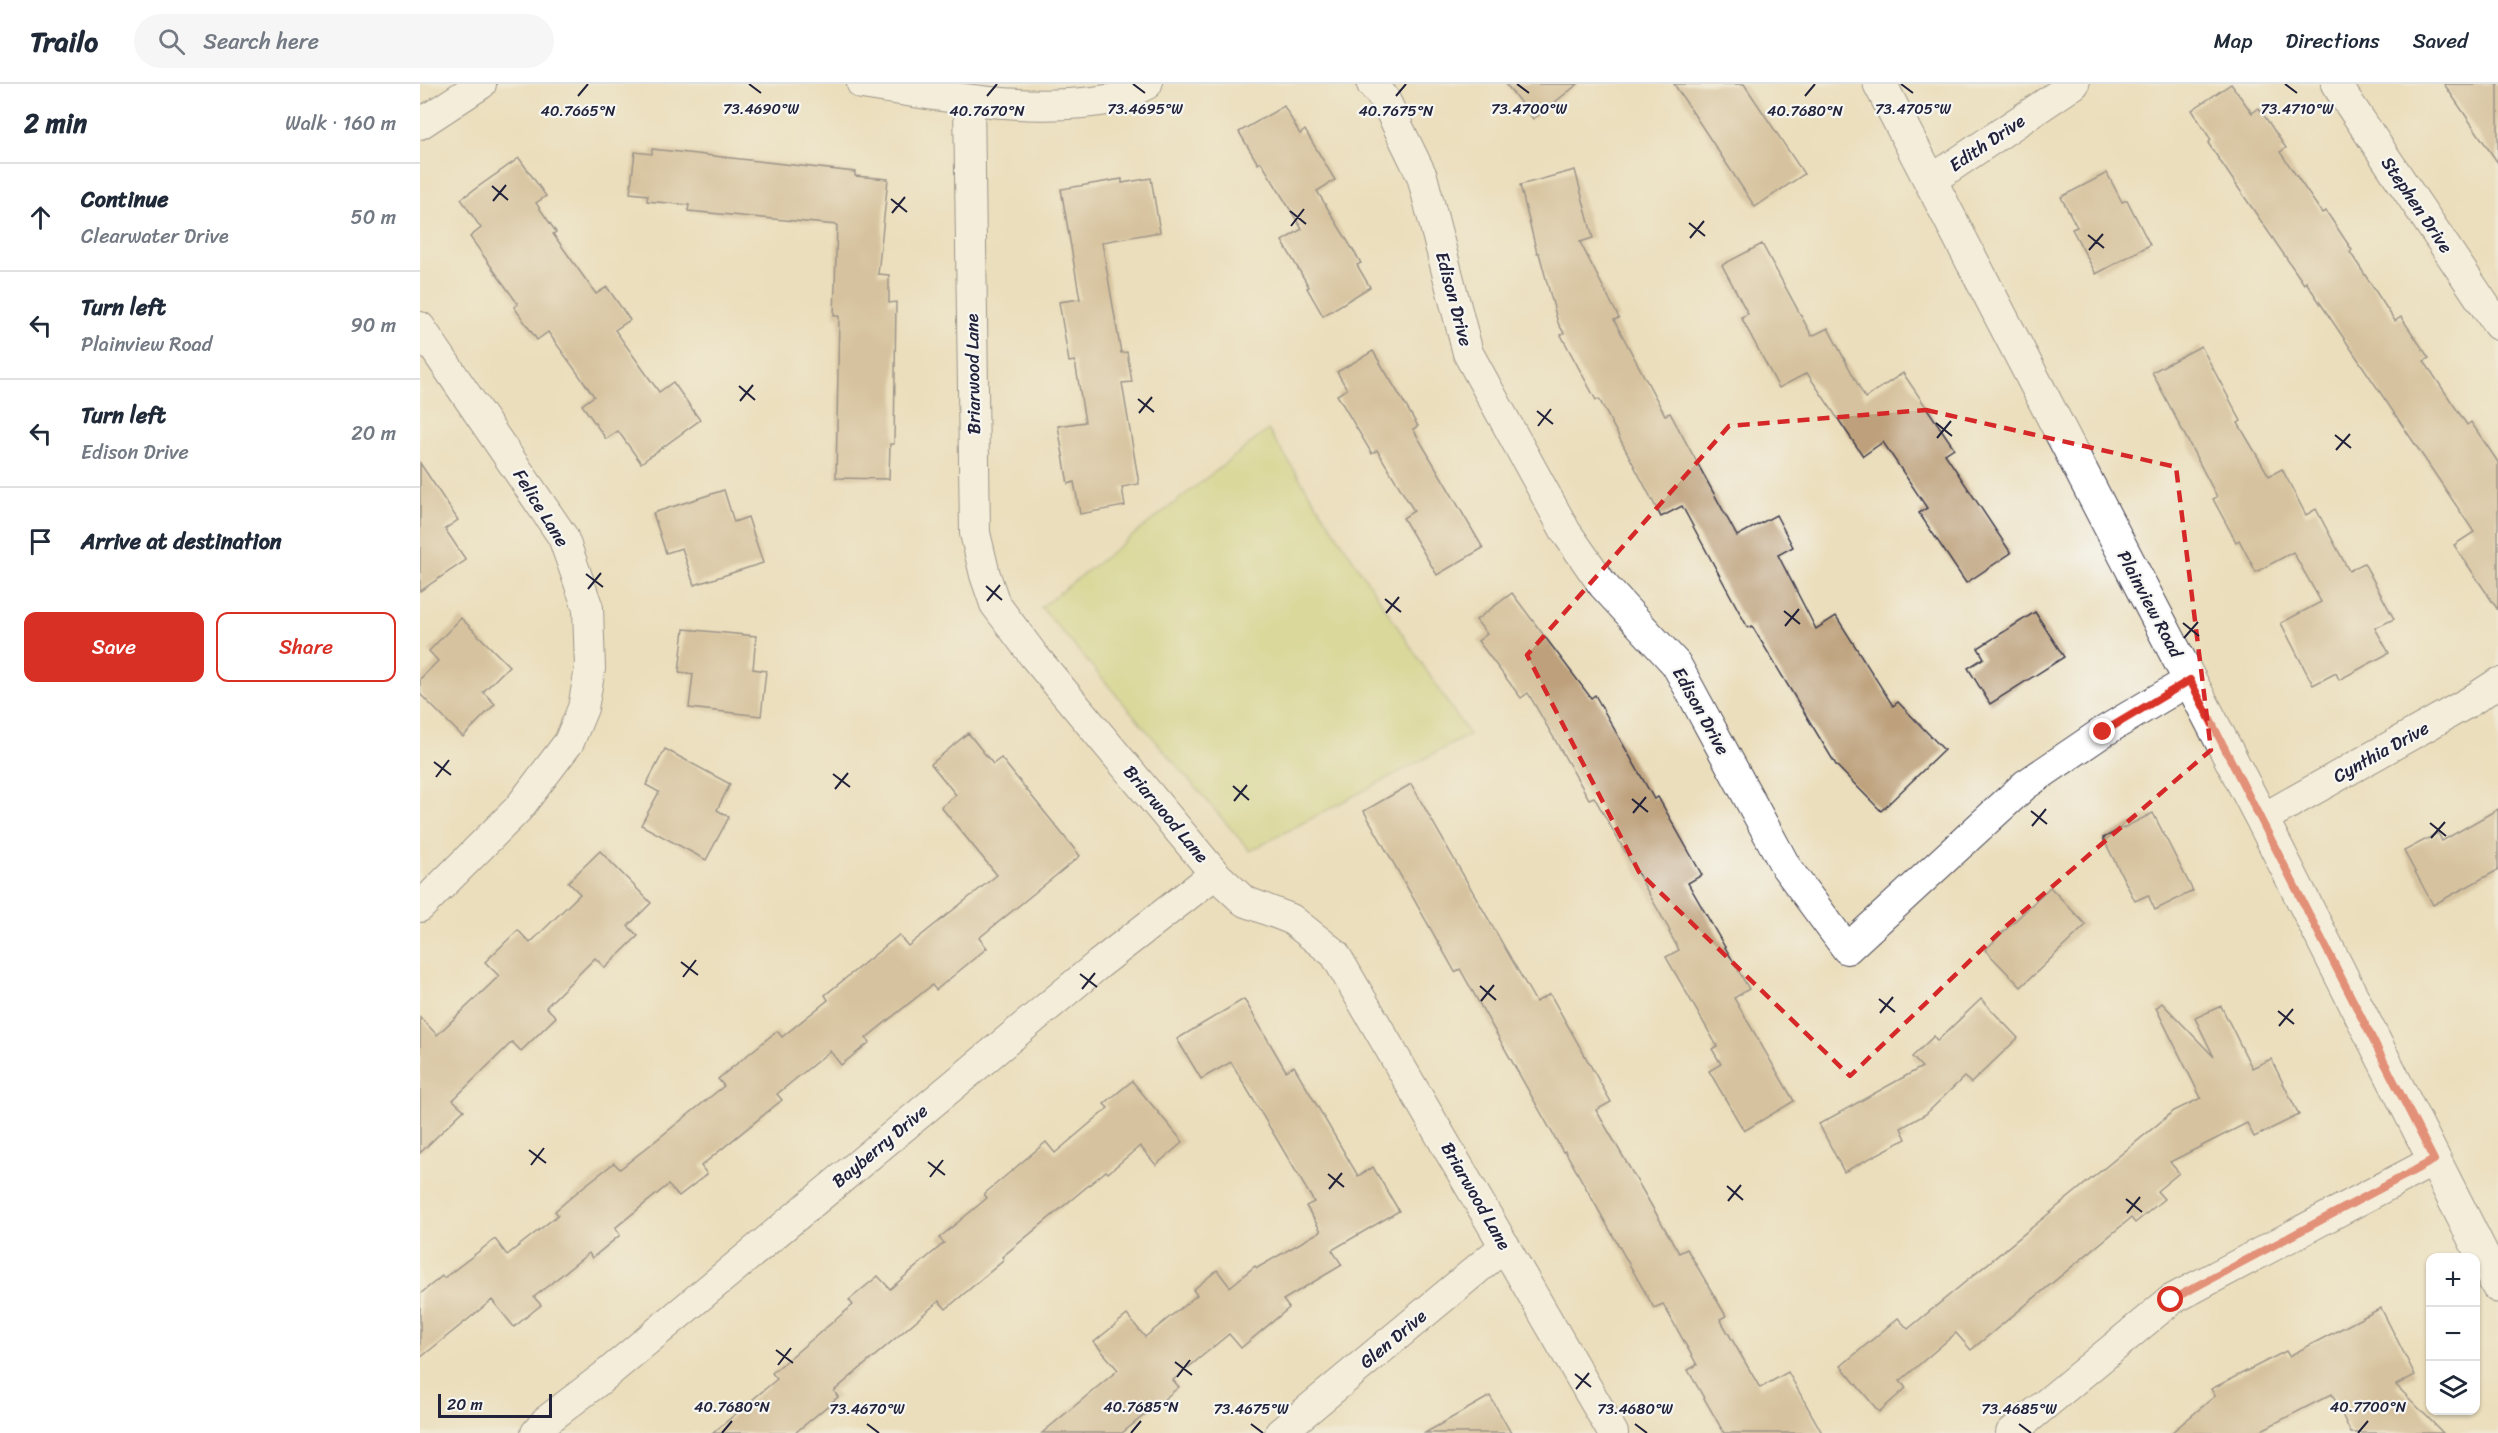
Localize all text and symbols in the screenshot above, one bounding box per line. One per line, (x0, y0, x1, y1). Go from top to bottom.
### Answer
search box (134, 14, 554, 68)
text: Trailo (30, 17, 98, 66)
text: Search here (203, 22, 319, 61)
text: Map (2214, 22, 2252, 60)
text: Directions (2285, 22, 2380, 60)
text: Saved (2413, 22, 2468, 60)
icon: search (155, 25, 188, 58)
text: 73.4690°W (723, 96, 799, 122)
text: 73.4695°W (1107, 96, 1183, 122)
text: 73.4700°W (1491, 96, 1568, 122)
text: 73.4705°W (1875, 96, 1951, 122)
text: 73.4710°W (2260, 96, 2334, 122)
text: 40.7665°N (541, 98, 616, 124)
text: 40.7670°N (949, 98, 1025, 124)
text: 40.7675°N (1358, 98, 1434, 124)
text: 40.7680°N (1767, 98, 1844, 124)
text: 2 min (24, 100, 87, 146)
street label: Edith Drive (1942, 105, 2032, 180)
text: Walk · 160 m (285, 106, 396, 141)
street label: Stephen Drive (2372, 150, 2462, 260)
text: Continue (81, 180, 169, 219)
text: 50 m (351, 200, 396, 235)
icon: ahead (24, 201, 57, 234)
text: Clearwater Drive (81, 219, 229, 254)
street label: Edison Drive (1426, 248, 1482, 350)
text: Turn left (81, 288, 166, 327)
text: 90 m (351, 308, 396, 343)
icon: left (24, 309, 57, 342)
street label: Briarwood Lane (956, 313, 990, 435)
text: Plainview Road (81, 327, 212, 362)
text: Turn left (81, 396, 166, 435)
text: 20 m (351, 416, 396, 451)
icon: left (24, 417, 57, 450)
text: Edison Drive (81, 435, 189, 470)
street label: Felice Lane (504, 462, 578, 554)
text: Arrive at destination (81, 522, 282, 561)
icon: arrive (24, 525, 57, 558)
street label: Plainview Road (2108, 544, 2193, 665)
button: Save (24, 612, 204, 682)
button: Share (216, 612, 396, 682)
street label: Edison Drive (1663, 661, 1739, 761)
street label: Cynthia Drive (2327, 712, 2435, 792)
route end (2089, 718, 2115, 744)
street label: Briarwood Lane (1115, 758, 1217, 871)
street label: Bayberry Drive (824, 1096, 936, 1196)
street label: Briarwood Lane (1432, 1136, 1520, 1256)
map controls (2426, 1253, 2480, 1415)
button: + (2426, 1253, 2480, 1307)
route start (2157, 1286, 2183, 1312)
street label: Glen Drive (1352, 1301, 1434, 1377)
button: − (2426, 1307, 2480, 1361)
button: layers (2426, 1361, 2480, 1415)
text: 20 m (447, 1390, 483, 1419)
scale bar (438, 1391, 552, 1418)
text: 40.7680°N (694, 1394, 771, 1420)
text: 40.7685°N (1103, 1394, 1179, 1420)
text: 40.7700°N (2330, 1394, 2407, 1420)
text: 73.4670°W (829, 1396, 905, 1422)
text: 73.4675°W (1214, 1396, 1289, 1422)
text: 73.4680°W (1597, 1396, 1673, 1422)
text: 73.4685°W (1981, 1396, 2057, 1422)

